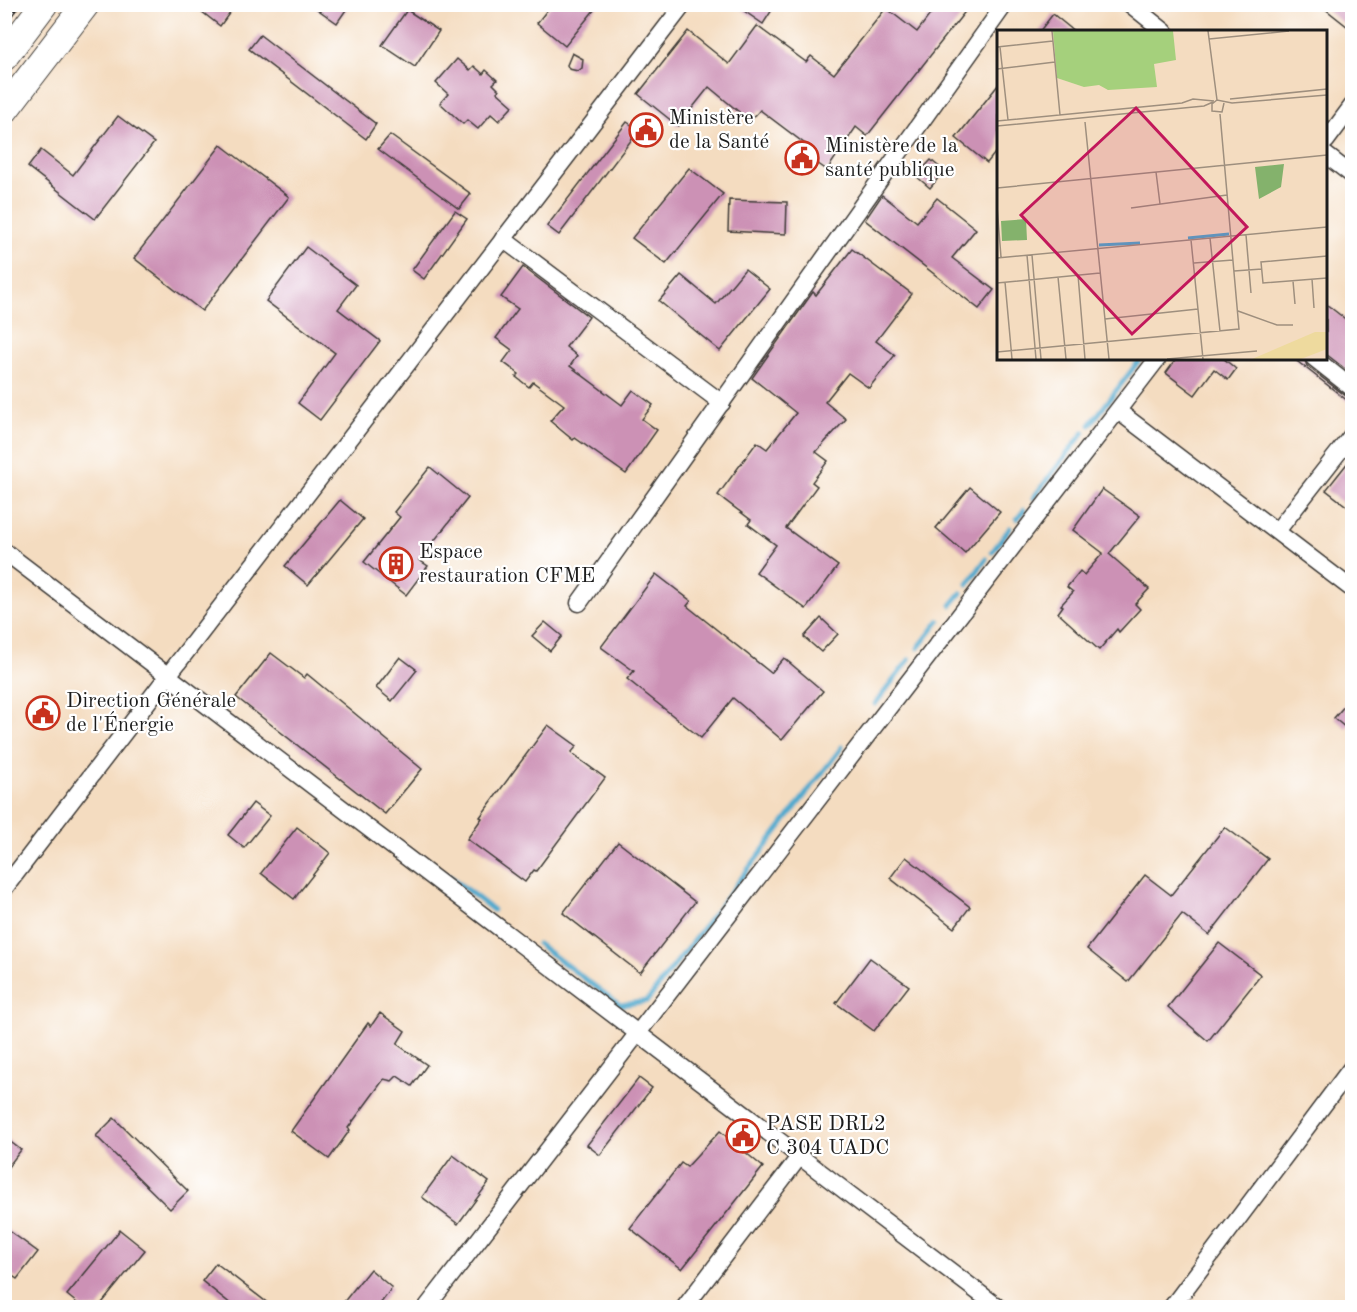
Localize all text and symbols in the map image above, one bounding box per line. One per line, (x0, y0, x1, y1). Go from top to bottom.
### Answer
inset map (997, 30, 1327, 360)
place label: Ministère de la Santé (669, 108, 769, 153)
public building icon: Ministère de la Santé (628, 112, 664, 148)
place label: Ministère de la santé publique (825, 136, 958, 181)
public building icon: Ministère de la santé publique (784, 140, 820, 176)
place label: Espace restauration CFME (419, 542, 595, 587)
building icon: Espace restauration CFME (378, 546, 414, 582)
place label: Direction Générale de l'Énergie (66, 691, 236, 736)
public building icon: Direction Générale de l'Énergie (25, 695, 61, 731)
place label: PASE DRL2 C 304 UADC (766, 1114, 889, 1159)
public building icon: PASE DRL2 C 304 UADC (725, 1118, 761, 1154)

